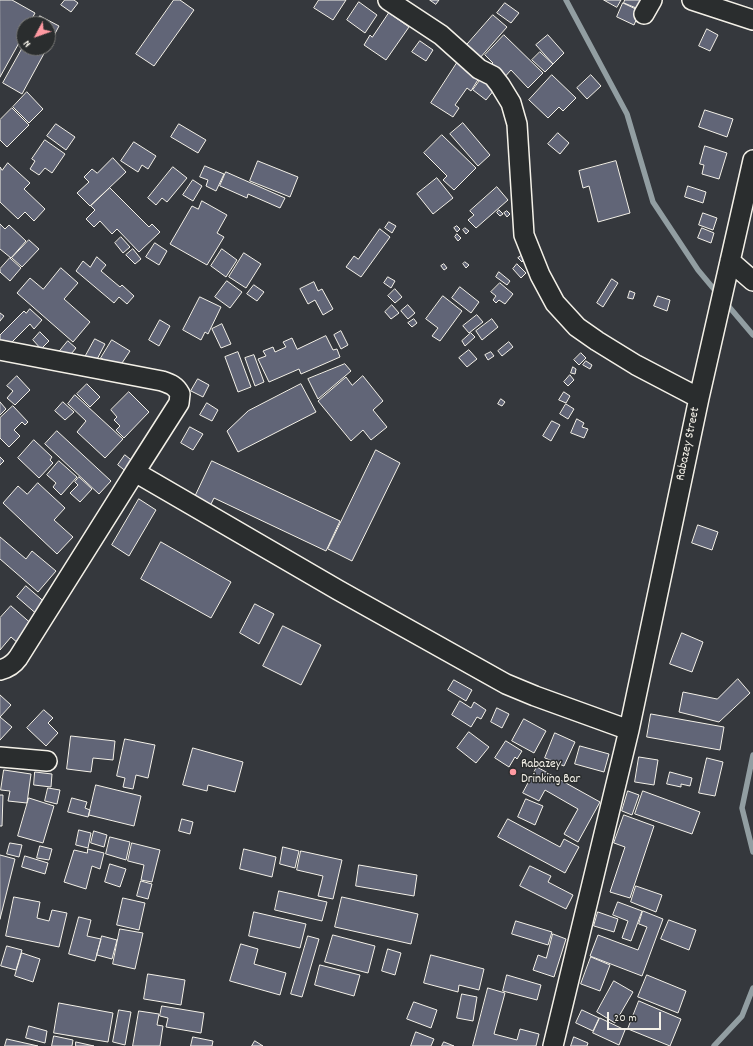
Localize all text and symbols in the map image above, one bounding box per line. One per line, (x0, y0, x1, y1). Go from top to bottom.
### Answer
north arrow (16, 16, 56, 56)
text: N (20, 36, 36, 51)
street label: Rabazey Street (674, 406, 704, 482)
place label: Rabazey Drinking Bar (521, 757, 580, 788)
marker: Rabazey Drinking Bar (508, 767, 518, 777)
scale bar (609, 1004, 663, 1030)
text: 20 m (614, 1010, 637, 1027)

